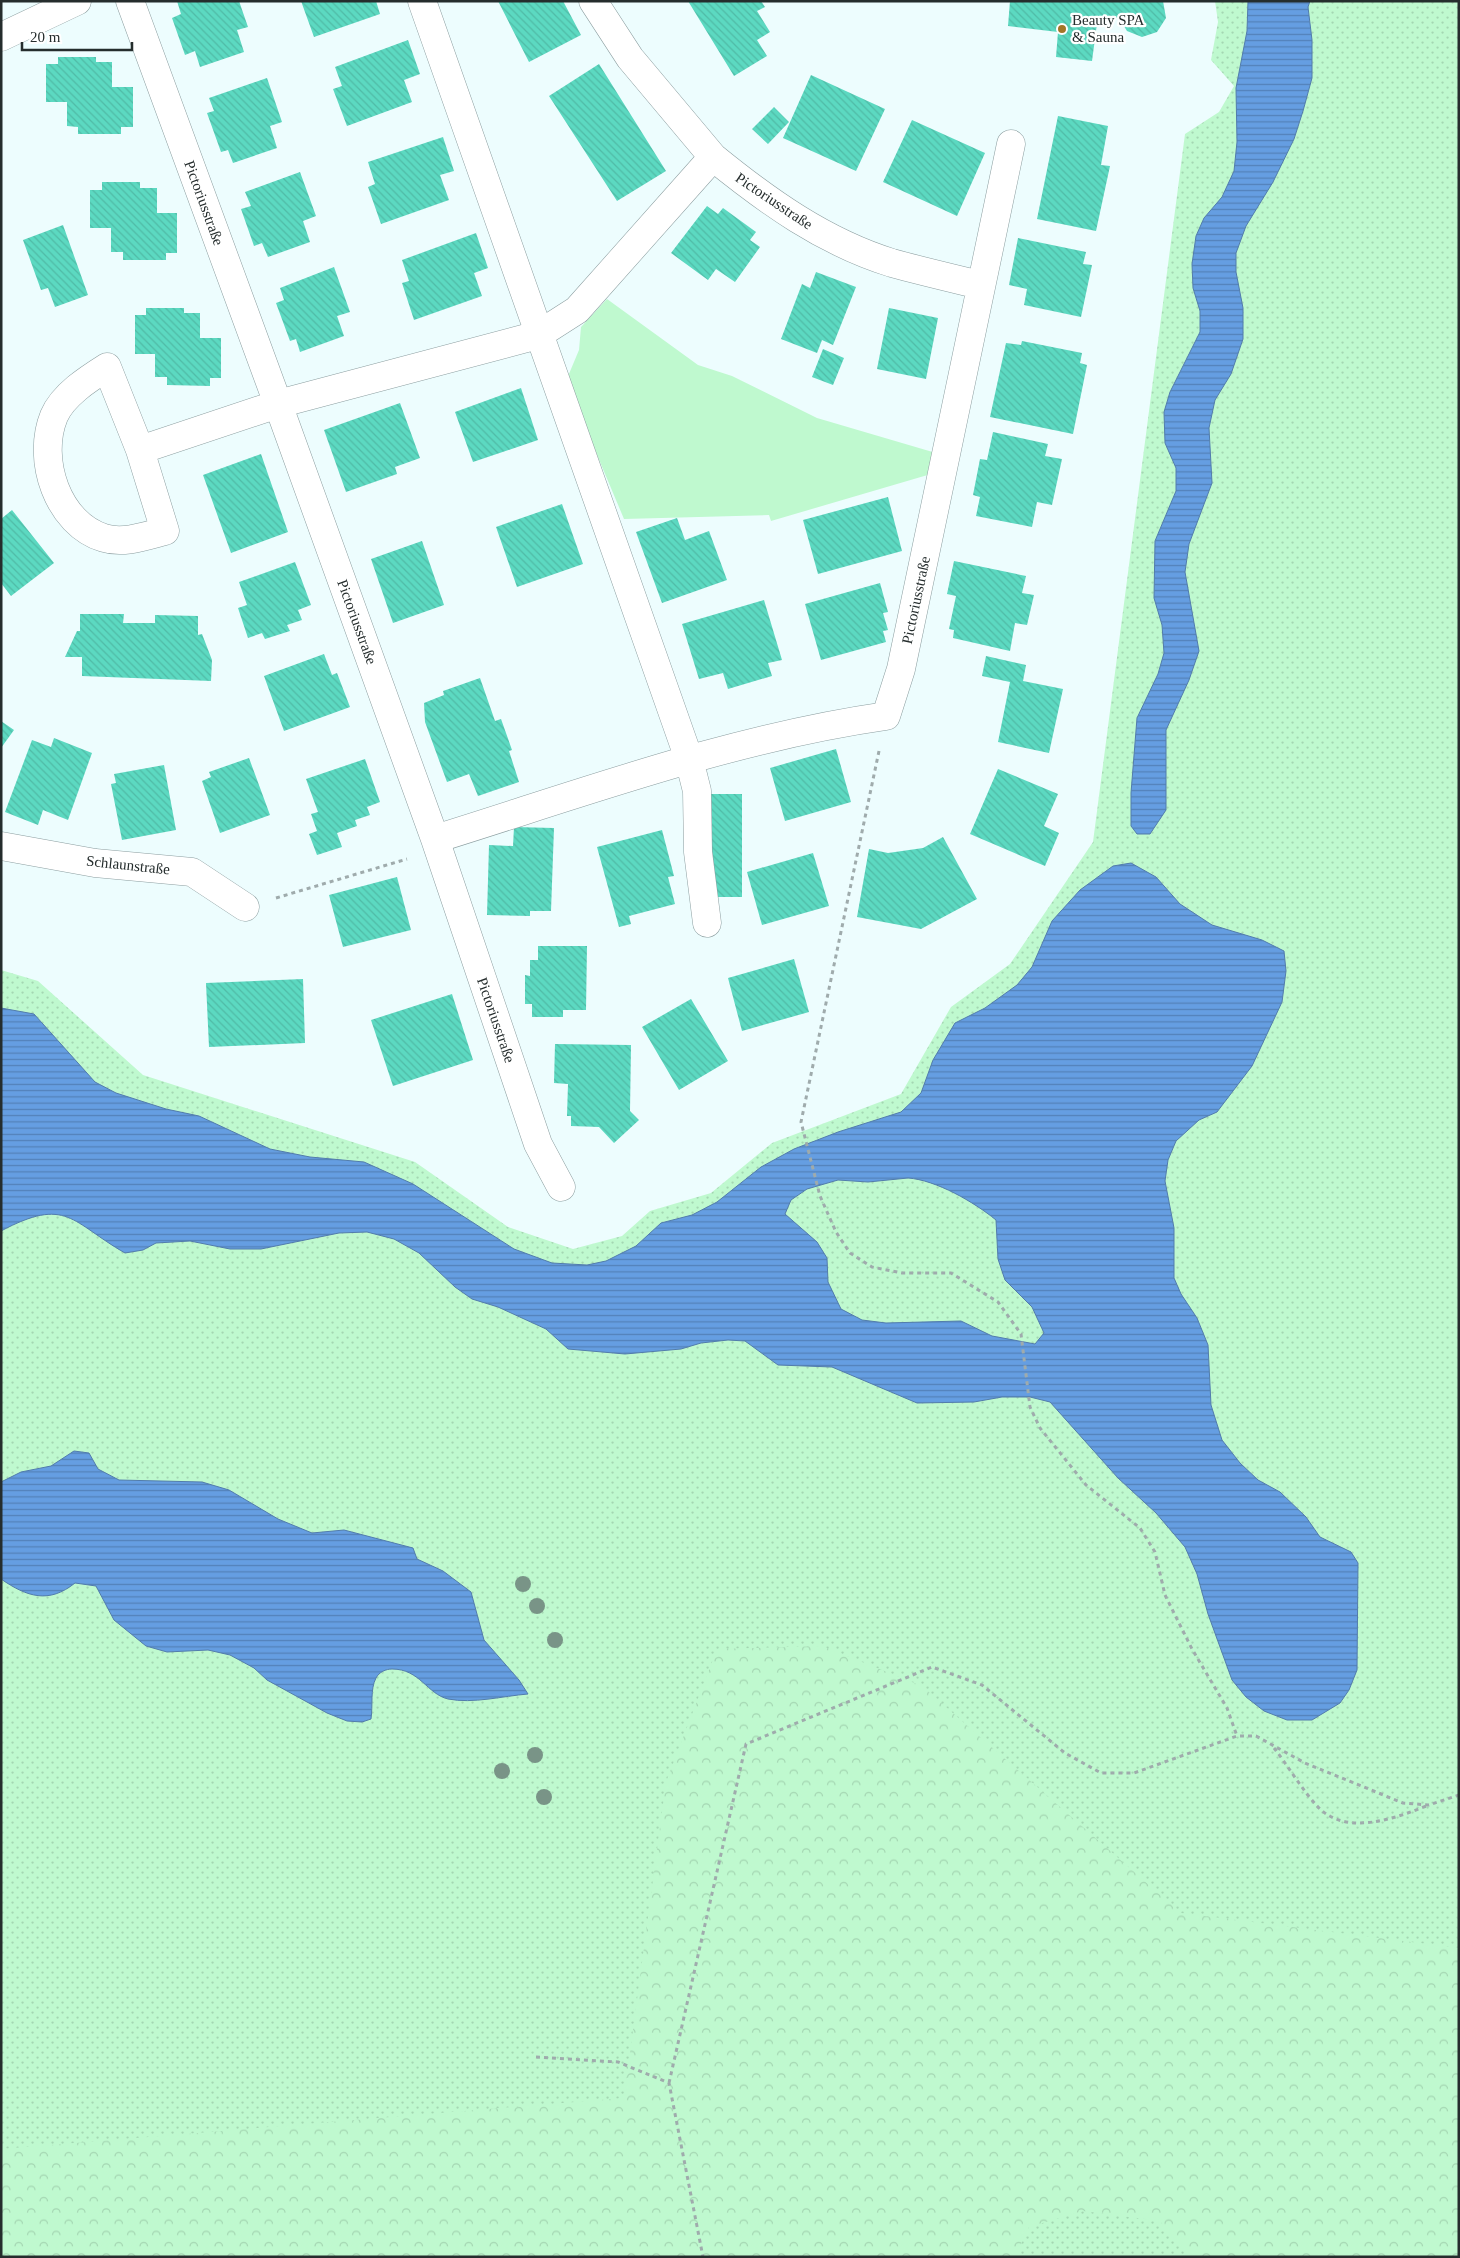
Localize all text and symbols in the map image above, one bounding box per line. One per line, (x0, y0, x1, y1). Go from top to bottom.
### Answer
place label: Beauty SPA & Sauna (1072, 12, 1145, 45)
scale bar (22, 20, 132, 52)
marker: Beauty SPA & Sauna (1056, 23, 1068, 35)
text: 20 m (30, 29, 61, 45)
street label: Pictoriusstraße (181, 158, 227, 248)
street label: Pictoriusstraße (733, 169, 816, 233)
street label: Pictoriusstraße (899, 554, 933, 645)
street label: Pictoriusstraße (334, 577, 380, 667)
street label: Schlaunstraße (85, 853, 171, 877)
street label: Pictoriusstraße (474, 975, 518, 1065)

